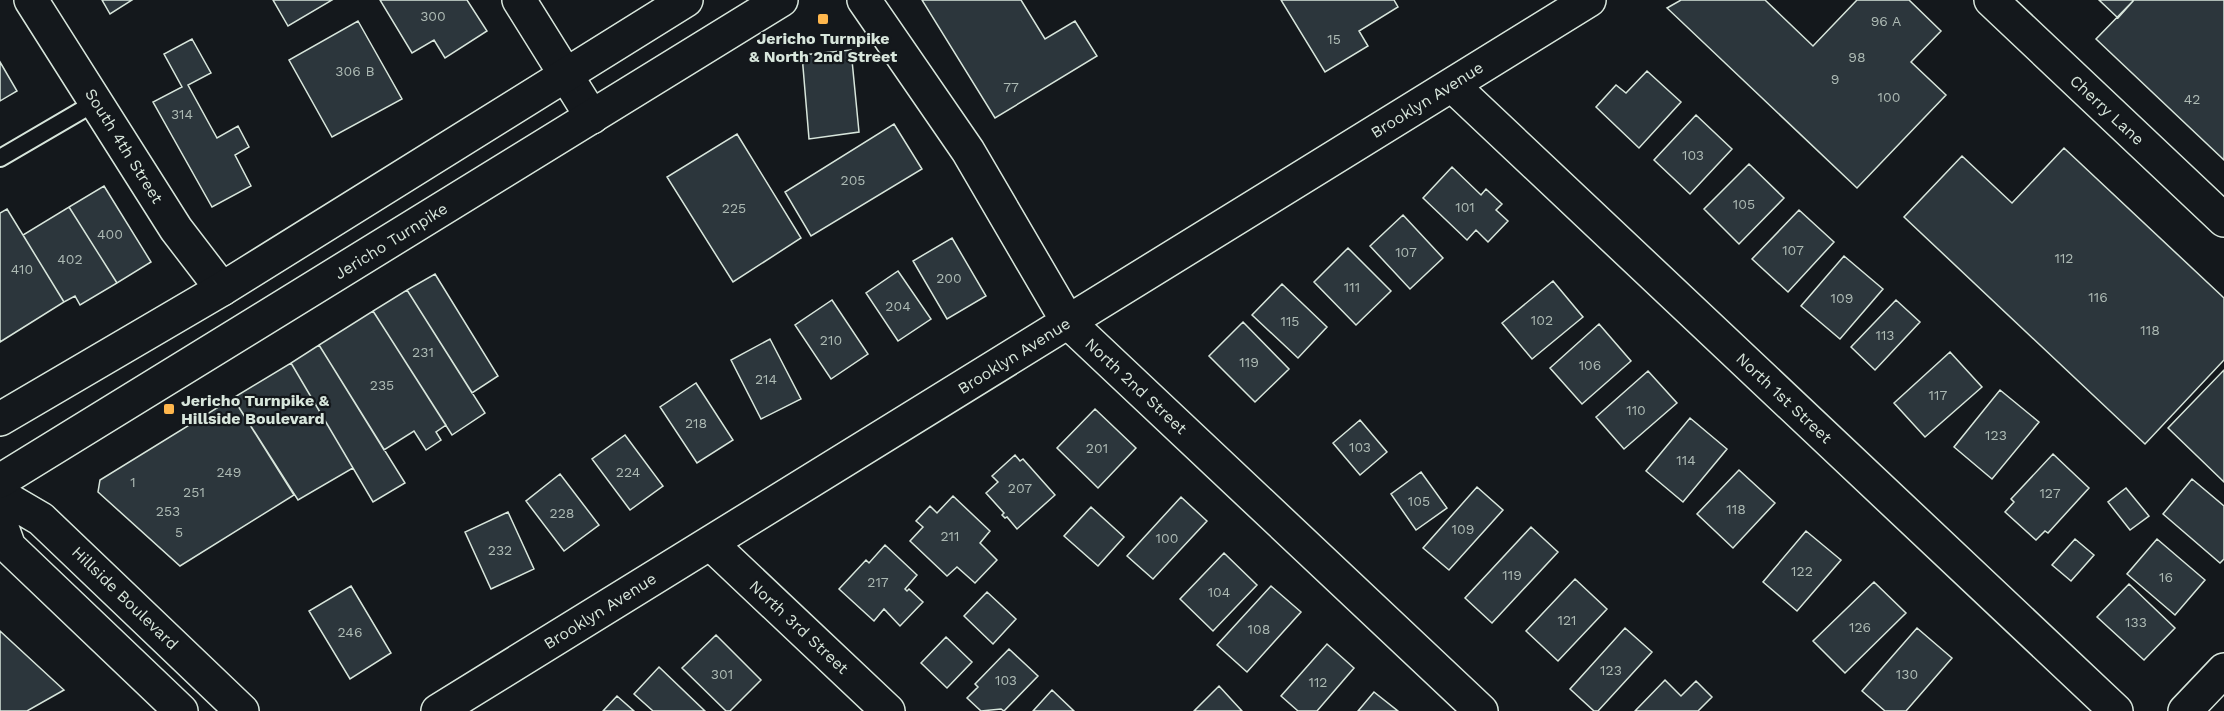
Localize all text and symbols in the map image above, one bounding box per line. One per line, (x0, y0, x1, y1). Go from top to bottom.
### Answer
house number: 300 (420, 8, 446, 24)
marker: Jericho Turnpike & North 2nd Street (816, 12, 830, 26)
house number: 96 A (1871, 13, 1901, 29)
place label: Jericho Turnpike & North 2nd Street (749, 29, 897, 66)
house number: 15 (1327, 31, 1341, 47)
house number: 98 (1848, 49, 1866, 65)
street label: Brooklyn Avenue (1367, 58, 1487, 142)
house number: 306 B (335, 63, 375, 79)
house number: 9 (1831, 71, 1839, 87)
street label: Cherry Lane (2066, 71, 2148, 149)
house number: 77 (1003, 79, 1019, 95)
street label: South 4th Street (81, 85, 167, 207)
house number: 100 (1878, 89, 1900, 105)
house number: 42 (2184, 91, 2200, 107)
house number: 314 (171, 106, 193, 122)
house number: 103 (1682, 147, 1704, 163)
house number: 205 (840, 172, 866, 188)
house number: 105 (1733, 196, 1755, 212)
street label: Jericho Turnpike (331, 199, 451, 283)
house number: 101 (1455, 199, 1475, 215)
house number: 225 (722, 200, 746, 216)
house number: 400 (97, 226, 123, 242)
house number: 107 (1782, 242, 1804, 258)
house number: 107 (1395, 244, 1417, 260)
house number: 112 (2054, 250, 2074, 266)
house number: 402 (57, 251, 83, 267)
house number: 410 (11, 261, 33, 277)
house number: 200 (936, 270, 962, 286)
house number: 111 (1344, 279, 1360, 295)
house number: 116 (2088, 289, 2108, 305)
house number: 109 (1831, 290, 1853, 306)
house number: 204 (885, 298, 911, 314)
house number: 102 (1531, 312, 1553, 328)
house number: 115 (1280, 313, 1300, 329)
street label: Brooklyn Avenue (954, 314, 1074, 398)
house number: 118 (2140, 322, 2160, 338)
house number: 113 (1875, 327, 1895, 343)
house number: 210 (820, 332, 842, 348)
street label: North 2nd Street (1081, 334, 1191, 438)
house number: 231 (412, 344, 434, 360)
street label: North 1st Street (1732, 349, 1836, 447)
house number: 119 (1239, 354, 1259, 370)
house number: 106 (1579, 357, 1601, 373)
house number: 214 (755, 371, 777, 387)
house number: 235 (370, 377, 394, 393)
house number: 117 (1929, 387, 1948, 403)
place label: Jericho Turnpike & Hillside Boulevard (181, 391, 330, 428)
marker: Jericho Turnpike & Hillside Boulevard (162, 402, 176, 416)
house number: 110 (1626, 402, 1646, 418)
house number: 218 (685, 415, 707, 431)
house number: 123 (1985, 427, 2007, 443)
house number: 103 (1349, 439, 1371, 455)
house number: 201 (1086, 440, 1108, 456)
house number: 114 (1676, 452, 1696, 468)
house number: 249 (217, 464, 241, 480)
house number: 224 (616, 464, 640, 480)
house number: 1 (130, 474, 136, 490)
house number: 207 (1008, 480, 1032, 496)
house number: 251 (183, 484, 205, 500)
house number: 127 (2039, 485, 2061, 501)
house number: 105 (1408, 493, 1430, 509)
house number: 118 (1726, 501, 1746, 517)
house number: 253 (156, 503, 180, 519)
house number: 228 (550, 505, 574, 521)
house number: 109 (1452, 521, 1474, 537)
house number: 5 (175, 524, 183, 540)
house number: 211 (940, 528, 960, 544)
house number: 100 (1156, 530, 1178, 546)
street label: Hillside Boulevard (68, 542, 182, 654)
house number: 232 (488, 542, 512, 558)
house number: 122 (1791, 563, 1813, 579)
house number: 119 (1502, 567, 1522, 583)
street label: Brooklyn Avenue (540, 569, 660, 653)
house number: 16 (2159, 569, 2173, 585)
house number: 217 (867, 574, 889, 590)
street label: North 3rd Street (746, 576, 853, 678)
house number: 104 (1208, 584, 1230, 600)
house number: 121 (1557, 612, 1577, 628)
house number: 133 (2125, 614, 2147, 630)
house number: 126 (1849, 619, 1871, 635)
house number: 108 (1248, 621, 1270, 637)
house number: 246 (338, 624, 362, 640)
house number: 123 (1600, 662, 1622, 678)
house number: 301 (711, 666, 733, 682)
house number: 130 (1896, 666, 1918, 682)
house number: 103 (995, 672, 1017, 688)
house number: 112 (1308, 674, 1328, 690)

